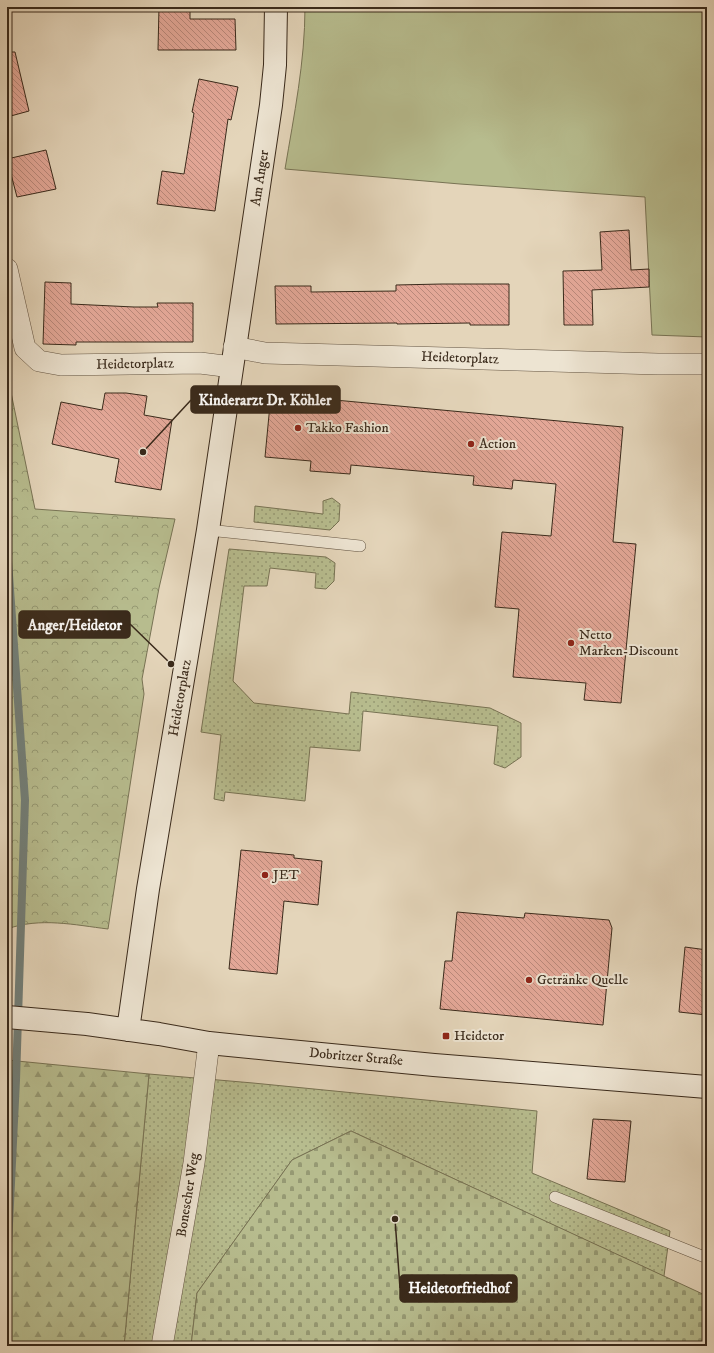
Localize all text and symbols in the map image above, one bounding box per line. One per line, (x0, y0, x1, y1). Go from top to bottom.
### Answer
street label: Am Anger (247, 148, 273, 207)
street label: Heidetorplatz (421, 348, 499, 368)
street label: Heidetorplatz (96, 354, 174, 374)
callout: Kinderarzt Dr. Köhler (191, 386, 340, 413)
text: Kinderarzt Dr. Köhler (199, 391, 332, 410)
place label: Takko Fashion (306, 419, 389, 437)
marker: Takko Fashion (293, 423, 303, 433)
place label: Action (479, 435, 517, 453)
marker: Action (466, 439, 476, 449)
callout: Anger/Heidetor (19, 611, 130, 638)
text: Anger/Heidetor (27, 616, 123, 635)
place label: Netto Marken-Discount (579, 626, 679, 660)
marker: Netto Marken-Discount (566, 638, 576, 648)
street label: Heidetorplatz (164, 658, 196, 738)
place label: JET (271, 866, 300, 884)
marker: JET (260, 870, 270, 880)
place label: Getränke Quelle (537, 971, 628, 989)
marker: Getränke Quelle (524, 975, 534, 985)
place label: Heidetor (454, 1027, 505, 1045)
marker: Heidetor (441, 1031, 451, 1041)
street label: Dobritzer Straße (308, 1044, 404, 1070)
street label: Bonescher Weg (172, 1151, 204, 1239)
callout: Heidetorfriedhof (400, 1275, 517, 1302)
text: Heidetorfriedhof (408, 1279, 513, 1298)

